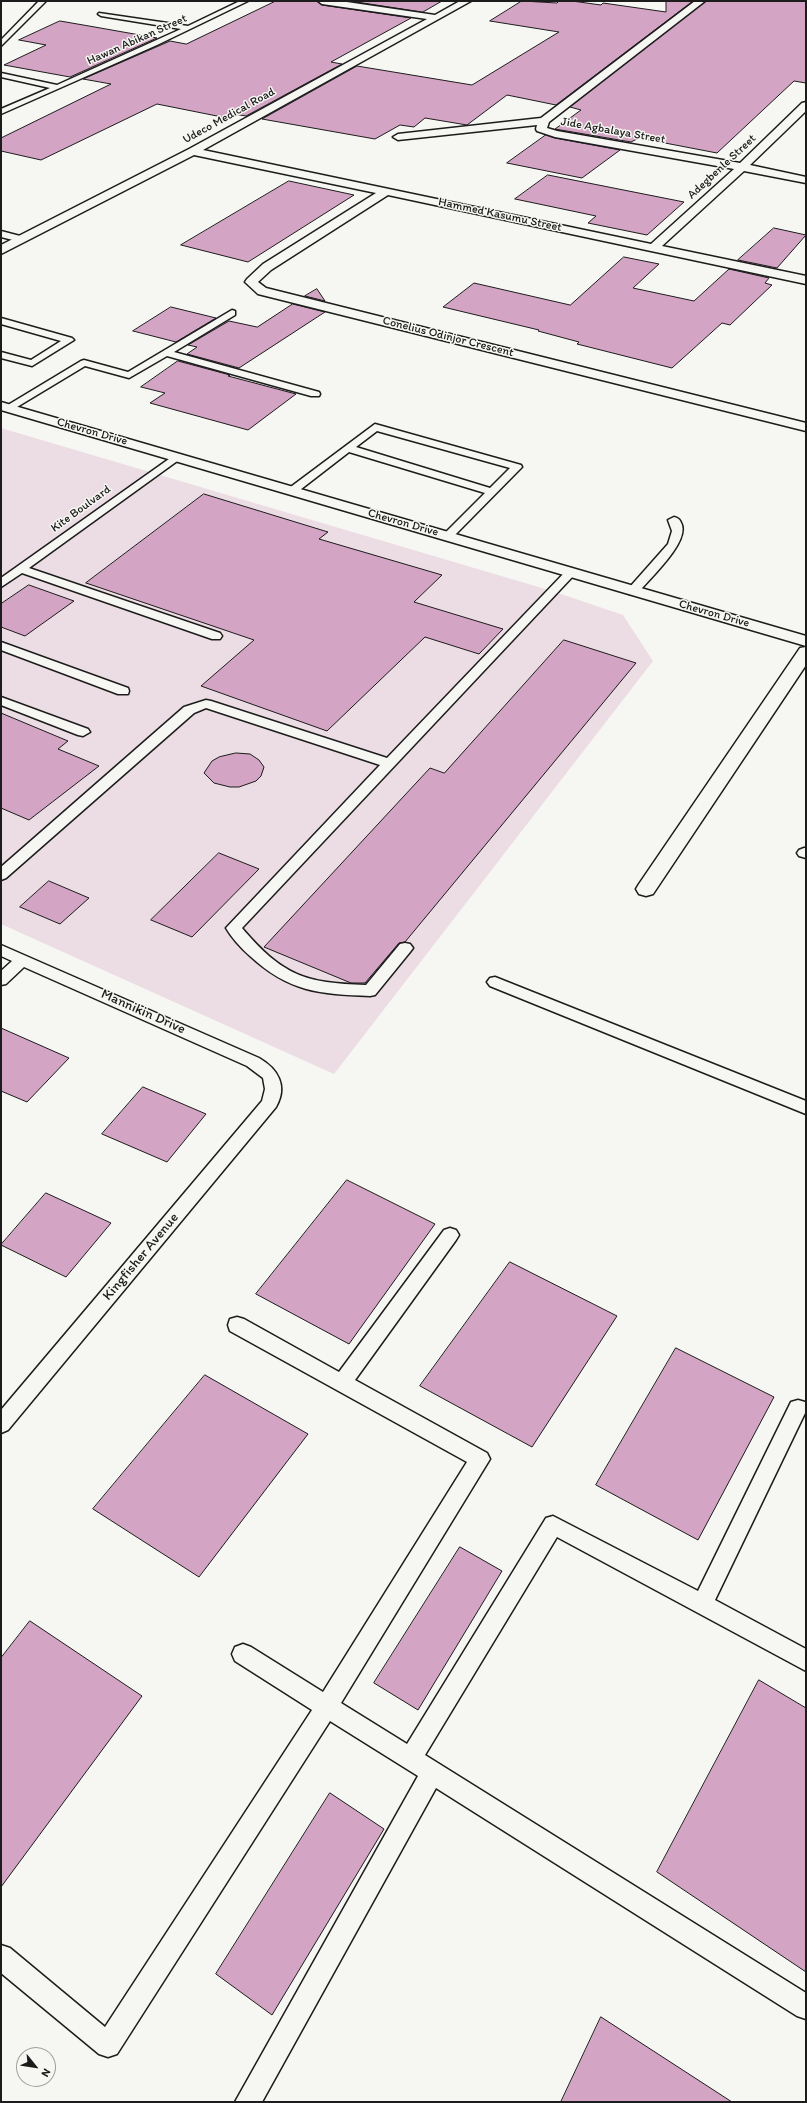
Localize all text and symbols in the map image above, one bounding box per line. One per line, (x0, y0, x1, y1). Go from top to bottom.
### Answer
street label: Hawan Abikan Street (85, 11, 189, 69)
street label: Udeco Medical Road (181, 85, 277, 147)
street label: Jide Agbalaya Street (560, 115, 666, 147)
street label: Adegbenle Street (685, 132, 759, 202)
street label: Hammed Kasumu Street (437, 195, 563, 235)
street label: Conelius Odinjor Crescent (381, 314, 515, 360)
street label: Chevron Drive (55, 415, 129, 449)
street label: Kite Boulvard (48, 482, 114, 536)
street label: Chevron Drive (366, 506, 440, 540)
street label: Chevron Drive (677, 597, 751, 631)
street label: Mannikin Drive (98, 986, 188, 1038)
street label: Kingfisher Avenue (99, 1210, 183, 1304)
north arrow (16, 2047, 56, 2087)
text: N (38, 2066, 53, 2079)

